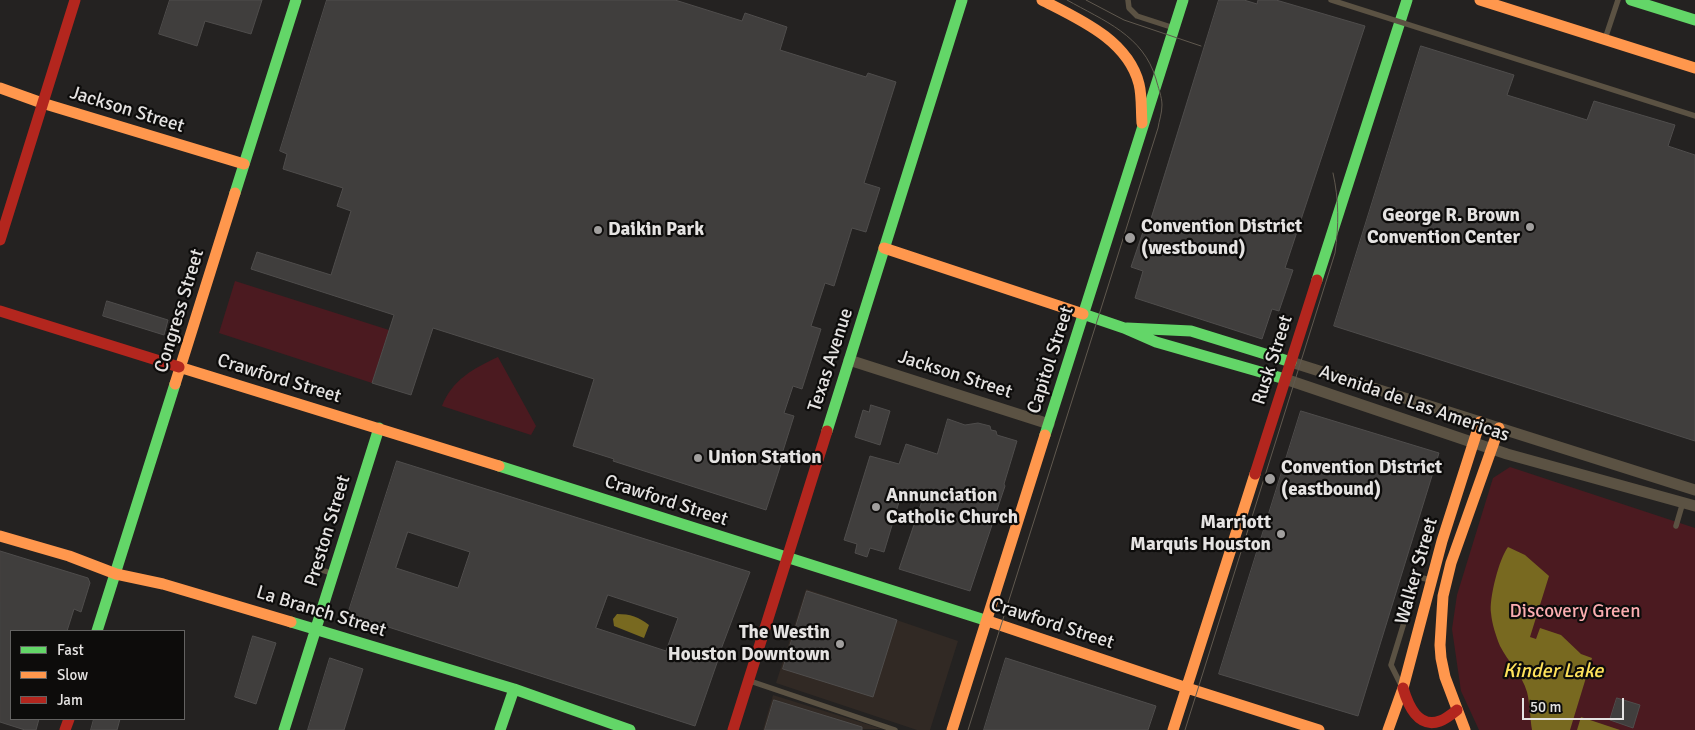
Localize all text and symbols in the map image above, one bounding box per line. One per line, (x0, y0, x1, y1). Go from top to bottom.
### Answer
street label: Jackson Street (67, 82, 187, 138)
place label: George R. Brown Convention Center (1367, 205, 1520, 249)
place label: Convention District (westbound) (1141, 216, 1302, 260)
place label: Daikin Park (608, 219, 704, 241)
marker: George R. Brown Convention Center (1524, 221, 1536, 233)
marker: Daikin Park (592, 224, 604, 236)
marker: Convention District (westbound) (1123, 231, 1137, 245)
street label: Congress Street (150, 246, 210, 376)
street label: Capitol Street (1023, 303, 1079, 417)
street label: Texas Avenue (804, 305, 858, 415)
street label: Rusk Street (1248, 312, 1298, 408)
street label: Jackson Street (895, 346, 1015, 404)
street label: Crawford Street (214, 349, 344, 409)
street label: Avenida de Las Americas (1316, 361, 1512, 447)
place label: Union Station (708, 447, 822, 469)
marker: Union Station (692, 452, 704, 464)
place label: Convention District (eastbound) (1281, 457, 1442, 501)
street label: Crawford Street (601, 470, 731, 532)
marker: Convention District (eastbound) (1263, 472, 1277, 486)
street label: Preston Street (300, 473, 356, 589)
place label: Annunciation Catholic Church (886, 485, 1018, 529)
marker: Annunciation Catholic Church (870, 501, 882, 513)
place label: Marriott Marquis Houston (1130, 512, 1271, 556)
street label: Walker Street (1391, 515, 1443, 627)
marker: Marriott Marquis Houston (1275, 528, 1287, 540)
street label: La Branch Street (253, 581, 389, 643)
street label: Crawford Street (987, 593, 1117, 655)
park label: Discovery Green (1510, 601, 1640, 623)
place label: The Westin Houston Downtown (668, 622, 830, 666)
legend (10, 630, 185, 720)
marker: The Westin Houston Downtown (834, 638, 846, 650)
text: Fast (57, 641, 84, 659)
water label: Kinder Lake (1503, 660, 1603, 684)
text: Slow (57, 666, 88, 684)
scale bar (1525, 688, 1628, 720)
text: Jam (57, 691, 83, 709)
text: 50 m (1530, 698, 1561, 716)

